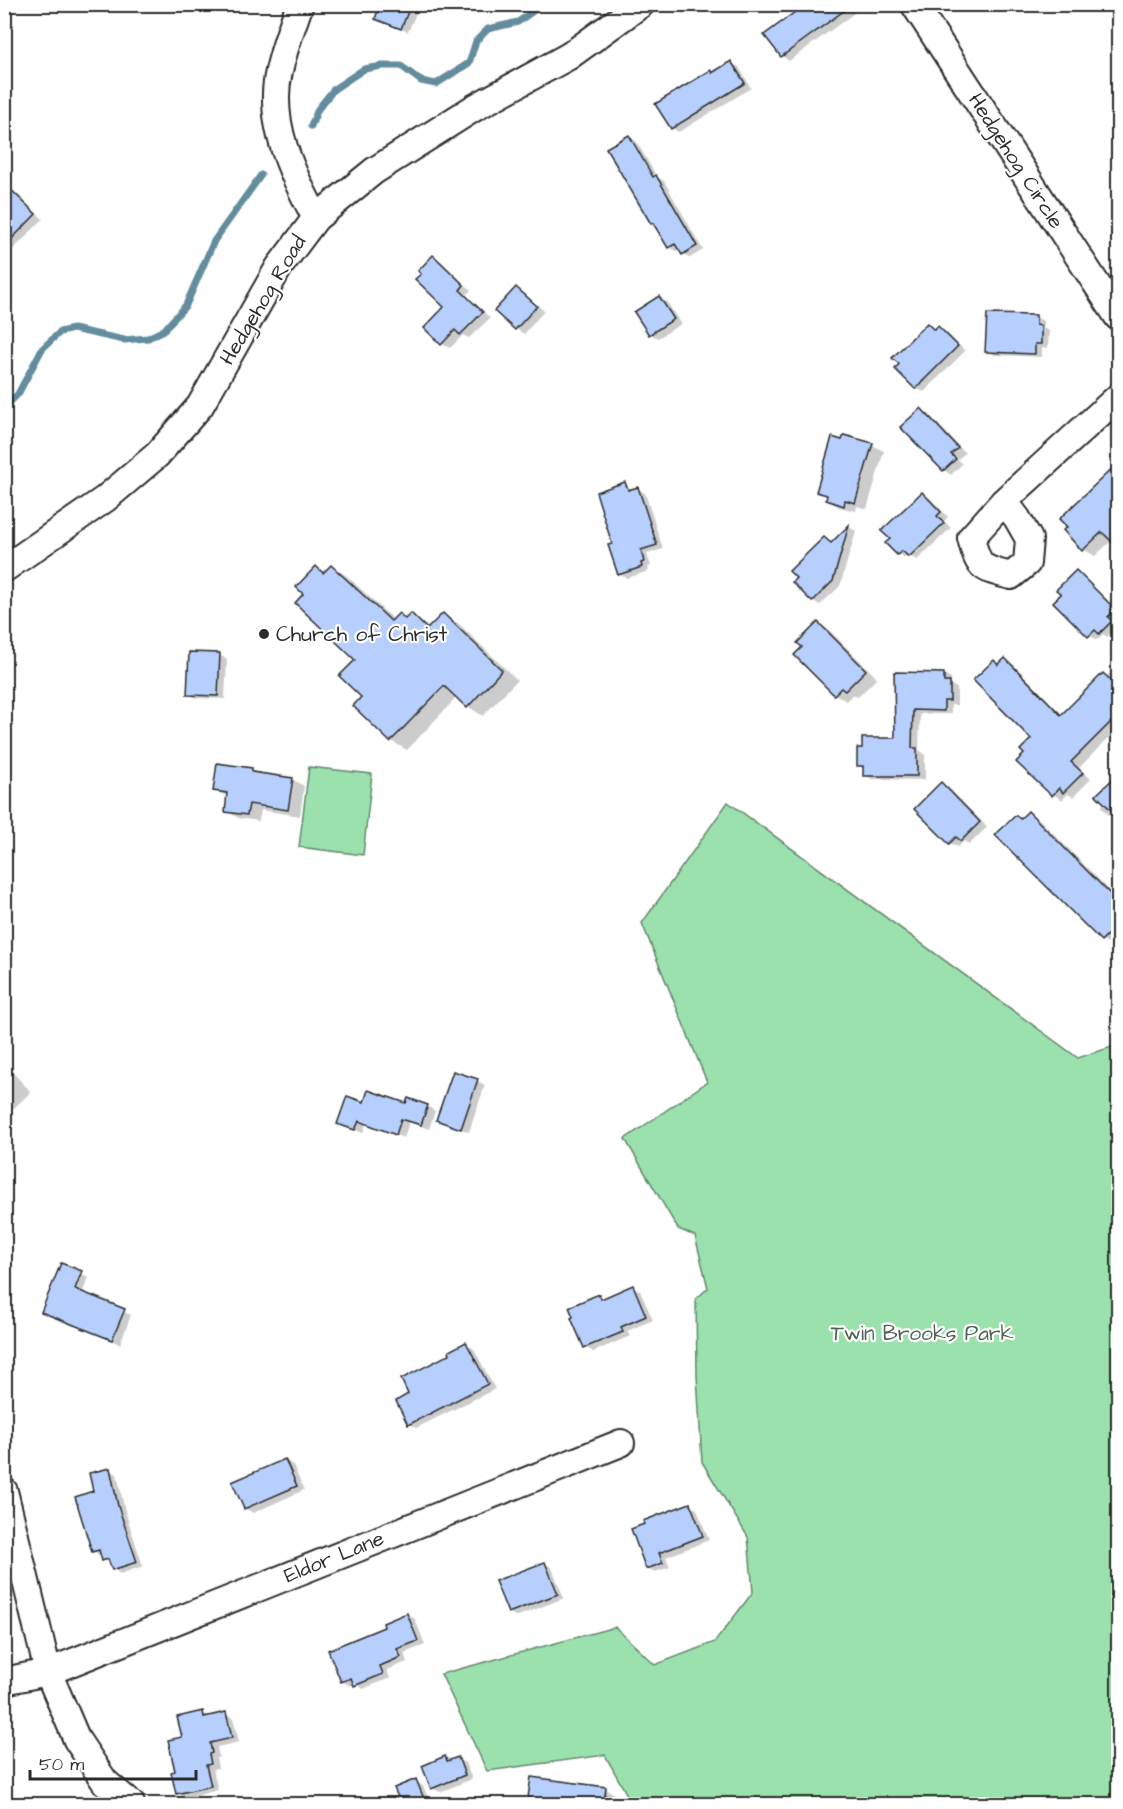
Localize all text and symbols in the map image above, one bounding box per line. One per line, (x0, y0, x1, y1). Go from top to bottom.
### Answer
street label: Hedgehog Circle (960, 88, 1071, 235)
street label: Hedgehog Road (213, 229, 315, 371)
place label: Church of Christ (276, 620, 448, 649)
marker: Church of Christ (257, 627, 271, 641)
park label: Twin Brooks Park (831, 1319, 1013, 1348)
street label: Eldor Lane (280, 1524, 388, 1590)
scale bar (30, 1743, 196, 1781)
text: 50 m (39, 1752, 84, 1777)

